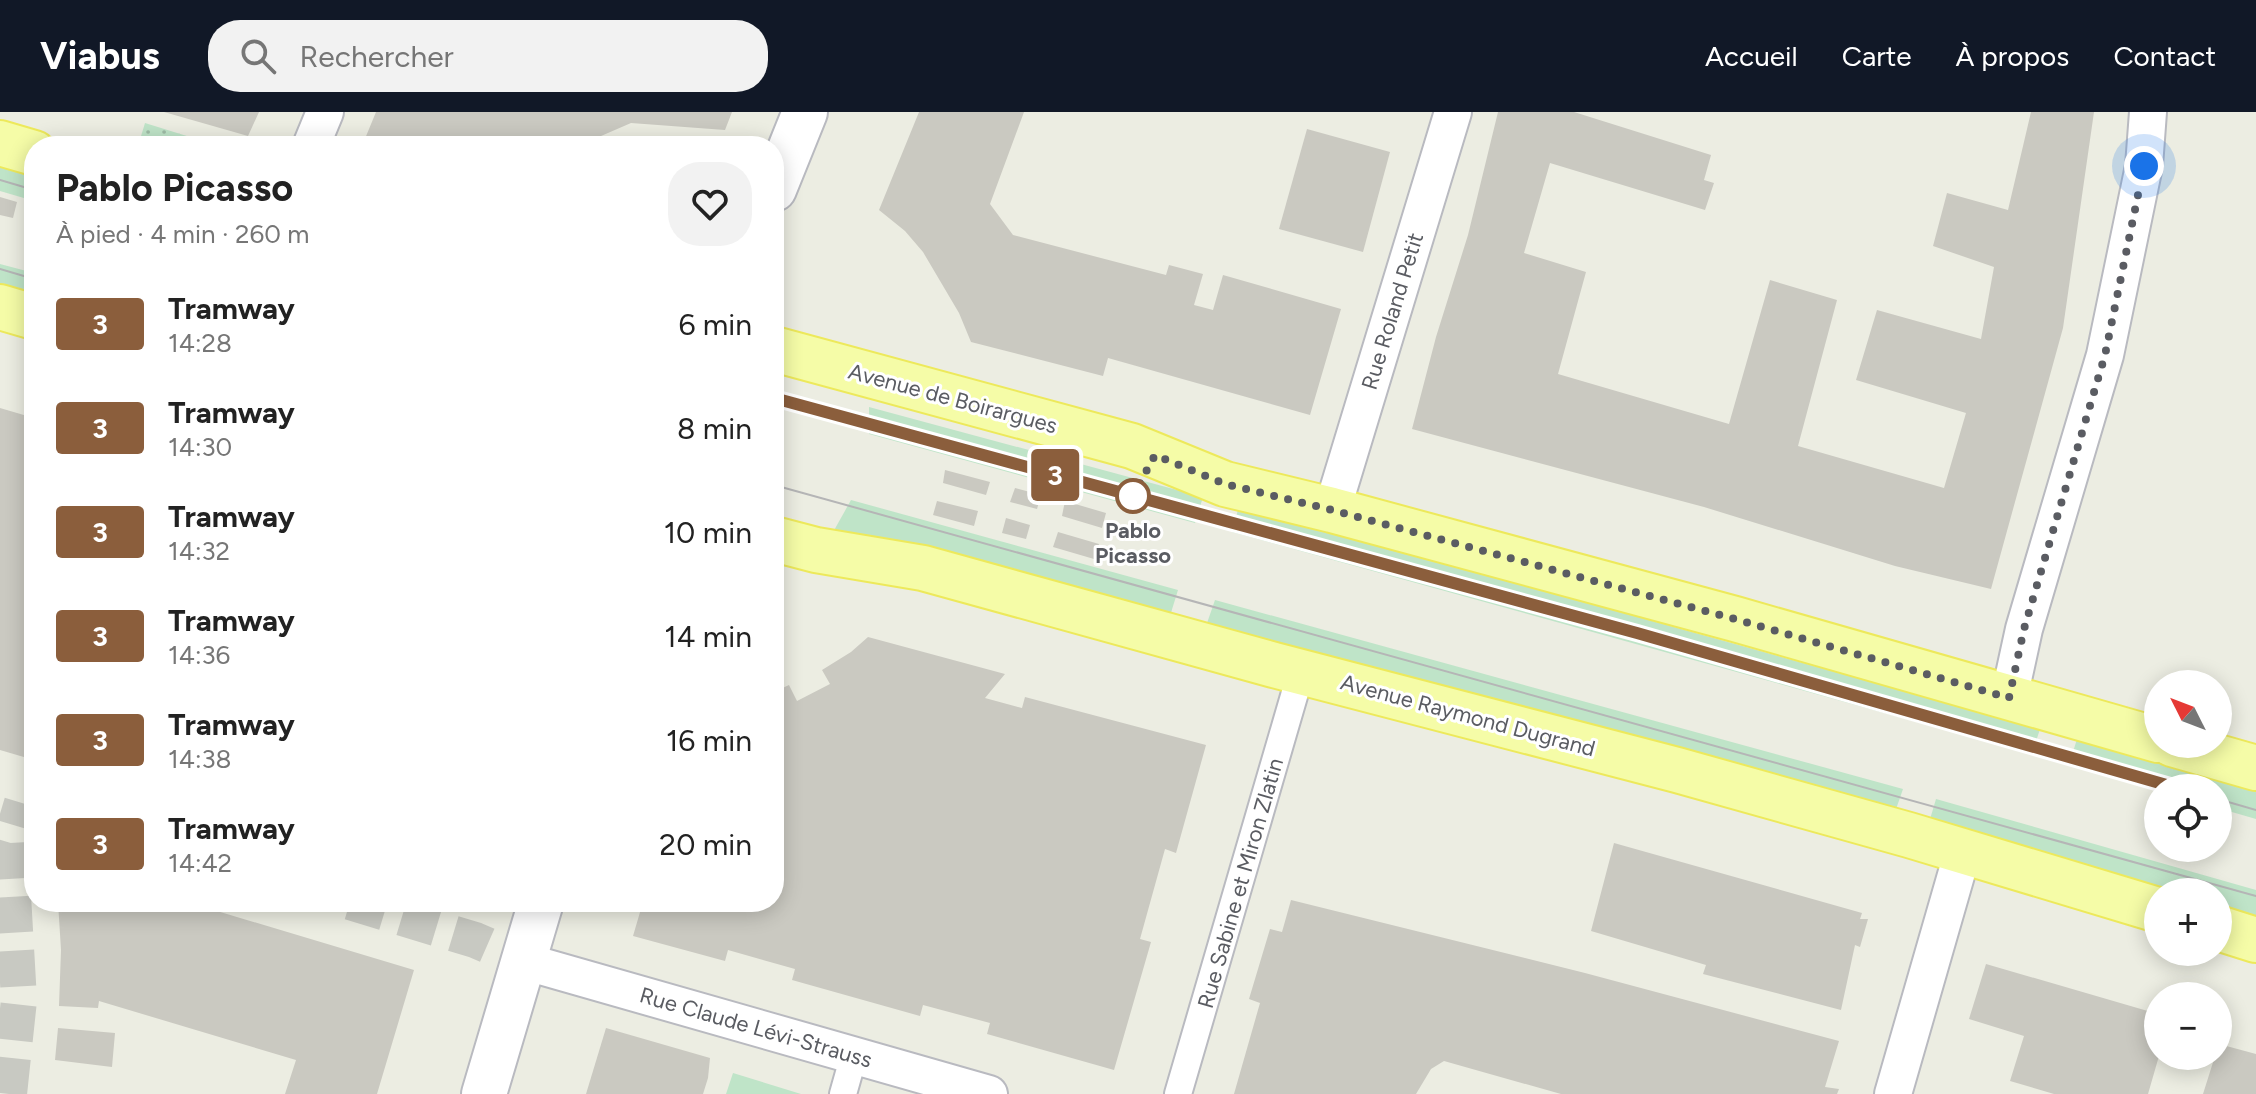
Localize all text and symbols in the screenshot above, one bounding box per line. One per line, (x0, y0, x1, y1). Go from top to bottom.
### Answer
search box (208, 20, 768, 92)
text: Viabus (40, 33, 160, 79)
icon: search (236, 34, 280, 78)
text: Rechercher (300, 38, 454, 75)
text: Accueil (1705, 39, 1798, 73)
text: Carte (1842, 39, 1911, 73)
text: À propos (1955, 39, 2069, 73)
text: Contact (2113, 39, 2216, 73)
your location (2124, 146, 2164, 186)
button: heart (668, 162, 752, 246)
text: Pablo Picasso (56, 165, 293, 211)
text: À pied · 4 min · 260 m (56, 218, 309, 250)
street label: Rue Roland Petit (1356, 229, 1429, 393)
text: Tramway (168, 290, 295, 327)
text: 6 min (678, 306, 752, 343)
text: 3 (92, 307, 108, 341)
text: 14:28 (168, 327, 232, 359)
street label: Avenue de Boirargues (846, 358, 1060, 439)
text: Tramway (168, 394, 295, 431)
text: 8 min (677, 410, 752, 447)
text: 3 (92, 411, 108, 445)
text: 14:30 (168, 431, 232, 463)
line badge: 3 (1029, 449, 1081, 501)
text: 3 (1047, 458, 1063, 492)
marker: Pablo Picasso (1116, 479, 1150, 513)
text: Tramway (168, 498, 295, 535)
text: 10 min (664, 514, 752, 551)
text: 3 (92, 515, 108, 549)
place label: Pablo Picasso (1095, 517, 1171, 569)
text: 14:32 (168, 535, 230, 567)
text: Tramway (168, 602, 295, 639)
text: 14 min (664, 618, 752, 655)
text: 3 (92, 619, 108, 653)
text: 14:36 (168, 639, 230, 671)
street label: Avenue Raymond Dugrand (1338, 668, 1598, 762)
north arrow (2144, 670, 2232, 758)
map controls (2144, 670, 2232, 1070)
text: Tramway (168, 706, 295, 743)
text: 16 min (666, 722, 752, 759)
text: 3 (92, 723, 108, 757)
text: 14:38 (168, 743, 232, 775)
street label: Rue Sabine et Miron Zlatin (1192, 755, 1289, 1011)
button: locate (2144, 774, 2232, 862)
text: Tramway (168, 810, 295, 847)
text: 20 min (659, 826, 752, 863)
text: 3 (92, 827, 108, 861)
text: 14:42 (168, 847, 232, 879)
button: + (2144, 878, 2232, 966)
street label: Rue Claude Lévi-Strauss (637, 981, 875, 1074)
button: − (2144, 982, 2232, 1070)

